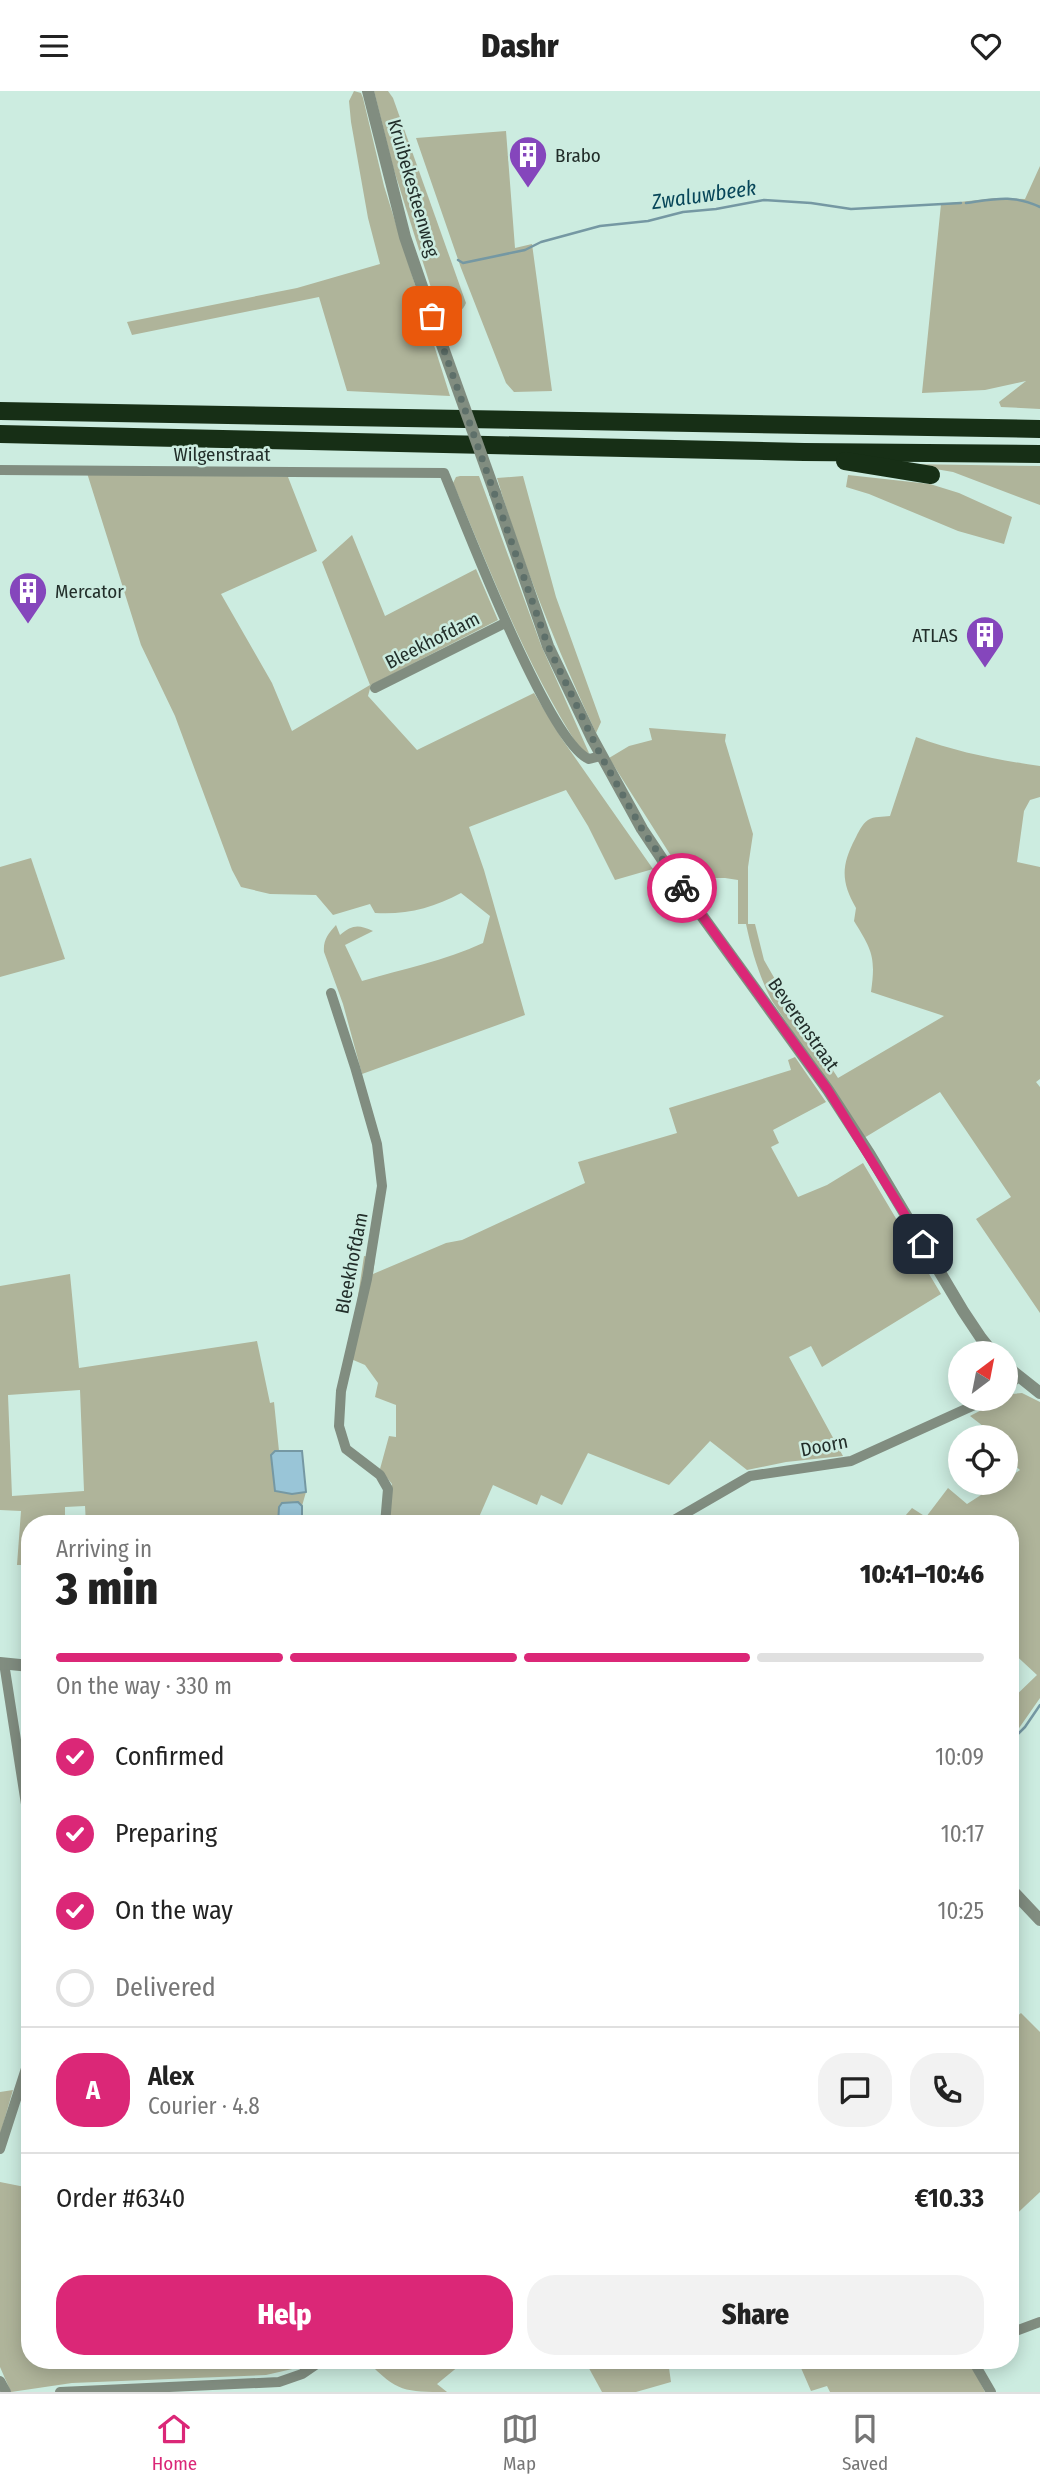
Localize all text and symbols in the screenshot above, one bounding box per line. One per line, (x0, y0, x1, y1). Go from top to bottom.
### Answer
icon: menu (35, 27, 73, 65)
text: Dashr (481, 27, 559, 65)
icon: heart (967, 27, 1005, 65)
street label: Kruibekesteenweg (383, 116, 444, 260)
building icon: Brabo (507, 134, 549, 189)
place label: Brabo (555, 144, 601, 167)
water label: Zwaluwbeek (649, 175, 758, 215)
pin (402, 286, 462, 346)
icon: bag (413, 297, 451, 335)
street label: Wilgenstraat (173, 443, 271, 466)
building icon: Mercator (7, 570, 49, 625)
place label: Mercator (55, 580, 124, 603)
street label: Bleekhofdam (381, 607, 483, 674)
building icon: ATLAS (964, 614, 1006, 669)
place label: ATLAS (912, 624, 958, 647)
courier (647, 853, 717, 923)
icon: bike (663, 869, 701, 907)
street label: Beverenstraat (763, 973, 844, 1076)
street label: Bleekhofdam (330, 1211, 373, 1316)
pin (893, 1214, 953, 1274)
icon: home (904, 1225, 942, 1263)
north arrow (948, 1341, 1018, 1411)
map controls (948, 1341, 1018, 1495)
button: locate (948, 1425, 1018, 1495)
street label: Doorn (799, 1430, 850, 1461)
text: Arriving in (56, 1535, 152, 1563)
text: 10:41–10:46 (860, 1559, 984, 1590)
text: 3 min (56, 1561, 158, 1616)
text: On the way · 330 m (56, 1672, 232, 1700)
icon: check (56, 1738, 94, 1776)
text: Confirmed (115, 1741, 225, 1772)
text: 10:09 (935, 1743, 984, 1771)
icon: check (56, 1815, 94, 1853)
text: Preparing (115, 1818, 217, 1849)
text: 10:17 (941, 1820, 984, 1848)
icon: check (56, 1892, 94, 1930)
text: On the way (115, 1895, 233, 1926)
text: 10:25 (937, 1897, 984, 1925)
text: Delivered (115, 1972, 216, 2003)
button: chat (818, 2053, 892, 2127)
button: phone (910, 2053, 984, 2127)
text: Alex (148, 2061, 194, 2092)
text: A (86, 2075, 100, 2106)
text: Courier · 4.8 (148, 2092, 260, 2120)
text: Order #6340 (56, 2183, 185, 2214)
text: €10.33 (915, 2183, 984, 2214)
button: Help (56, 2275, 513, 2355)
button: Share (527, 2275, 984, 2355)
tab: Home (152, 2410, 197, 2475)
tab: Map (501, 2410, 539, 2475)
tab: Saved (842, 2410, 888, 2475)

